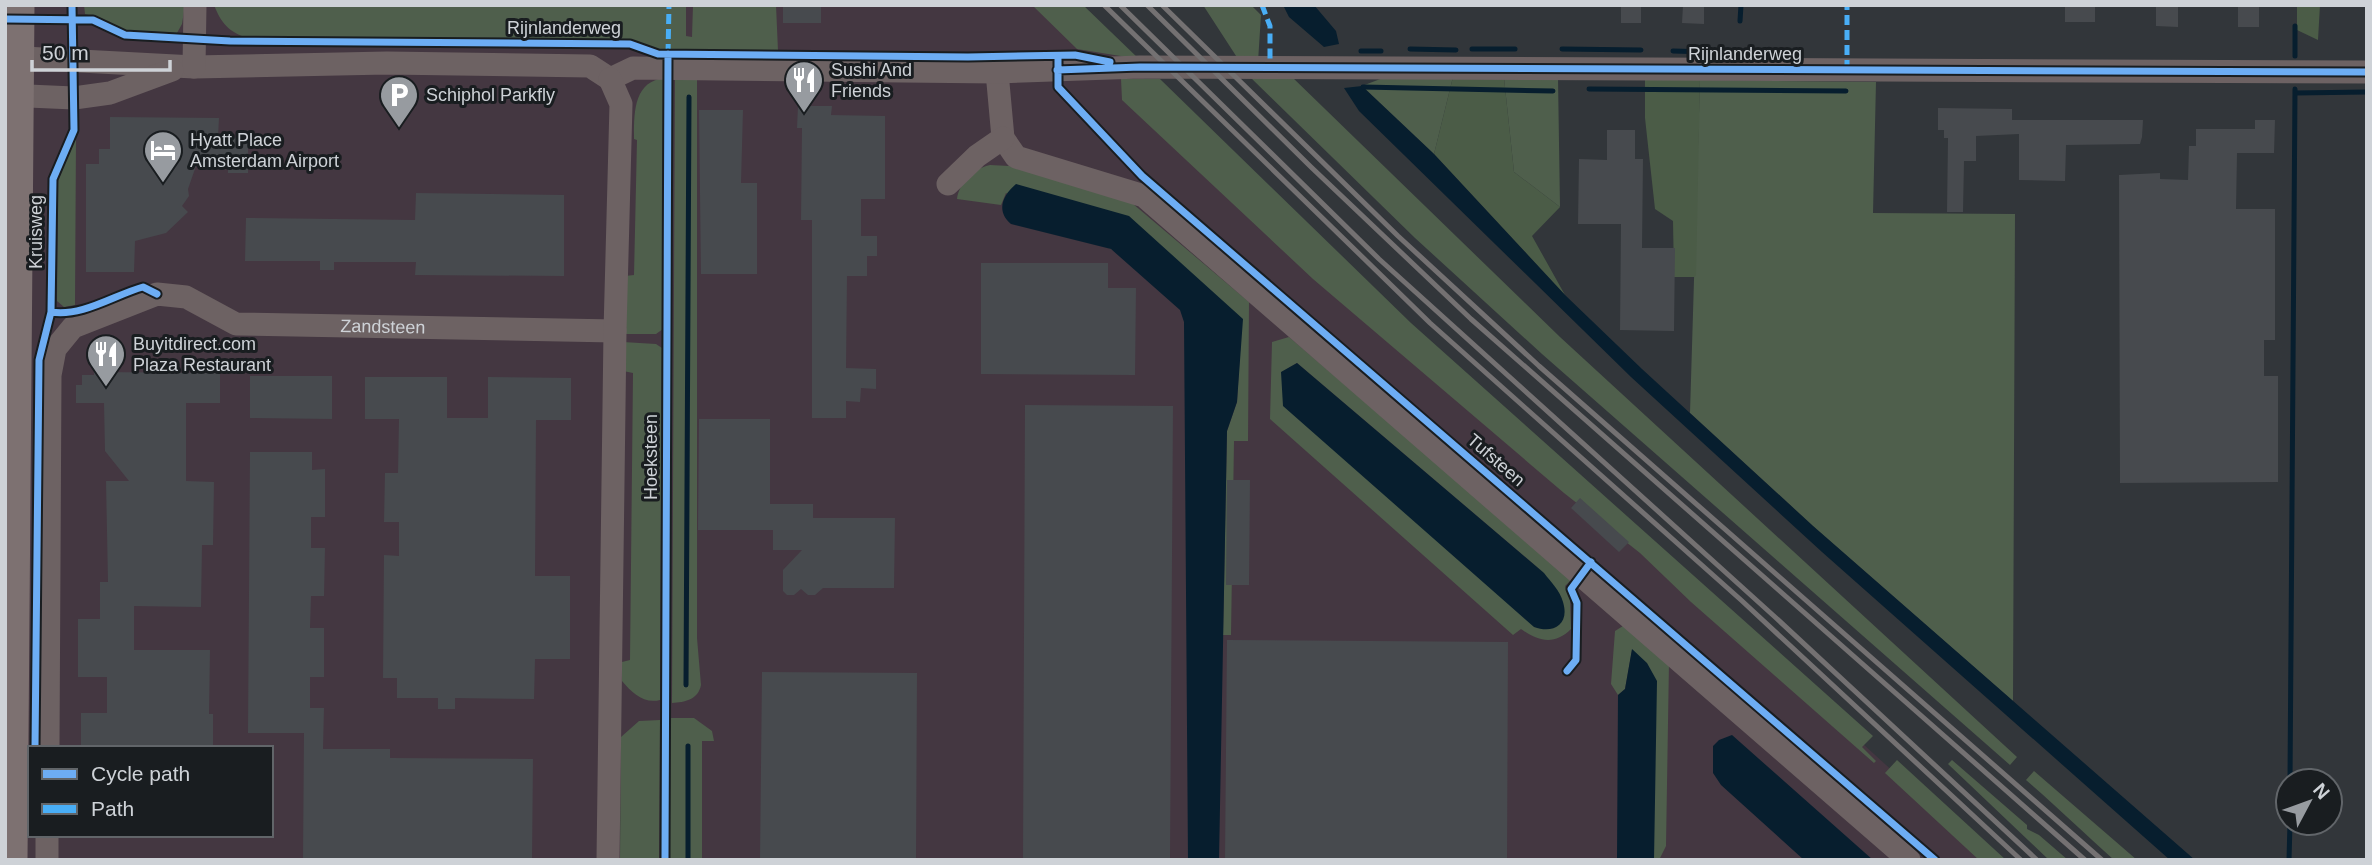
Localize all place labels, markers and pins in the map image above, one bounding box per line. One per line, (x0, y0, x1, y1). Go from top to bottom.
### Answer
restaurant icon: Sushi And Friends (783, 59, 825, 114)
place label: Sushi And Friends (831, 60, 912, 101)
parking icon: Schiphol Parkfly (378, 74, 420, 129)
place label: Schiphol Parkfly (426, 85, 555, 105)
hotel icon: Hyatt Place Amsterdam Airport (142, 129, 184, 184)
place label: Hyatt Place Amsterdam Airport (190, 130, 339, 171)
restaurant icon: Buyitdirect.com Plaza Restaurant (85, 333, 127, 388)
place label: Buyitdirect.com Plaza Restaurant (133, 334, 271, 375)

